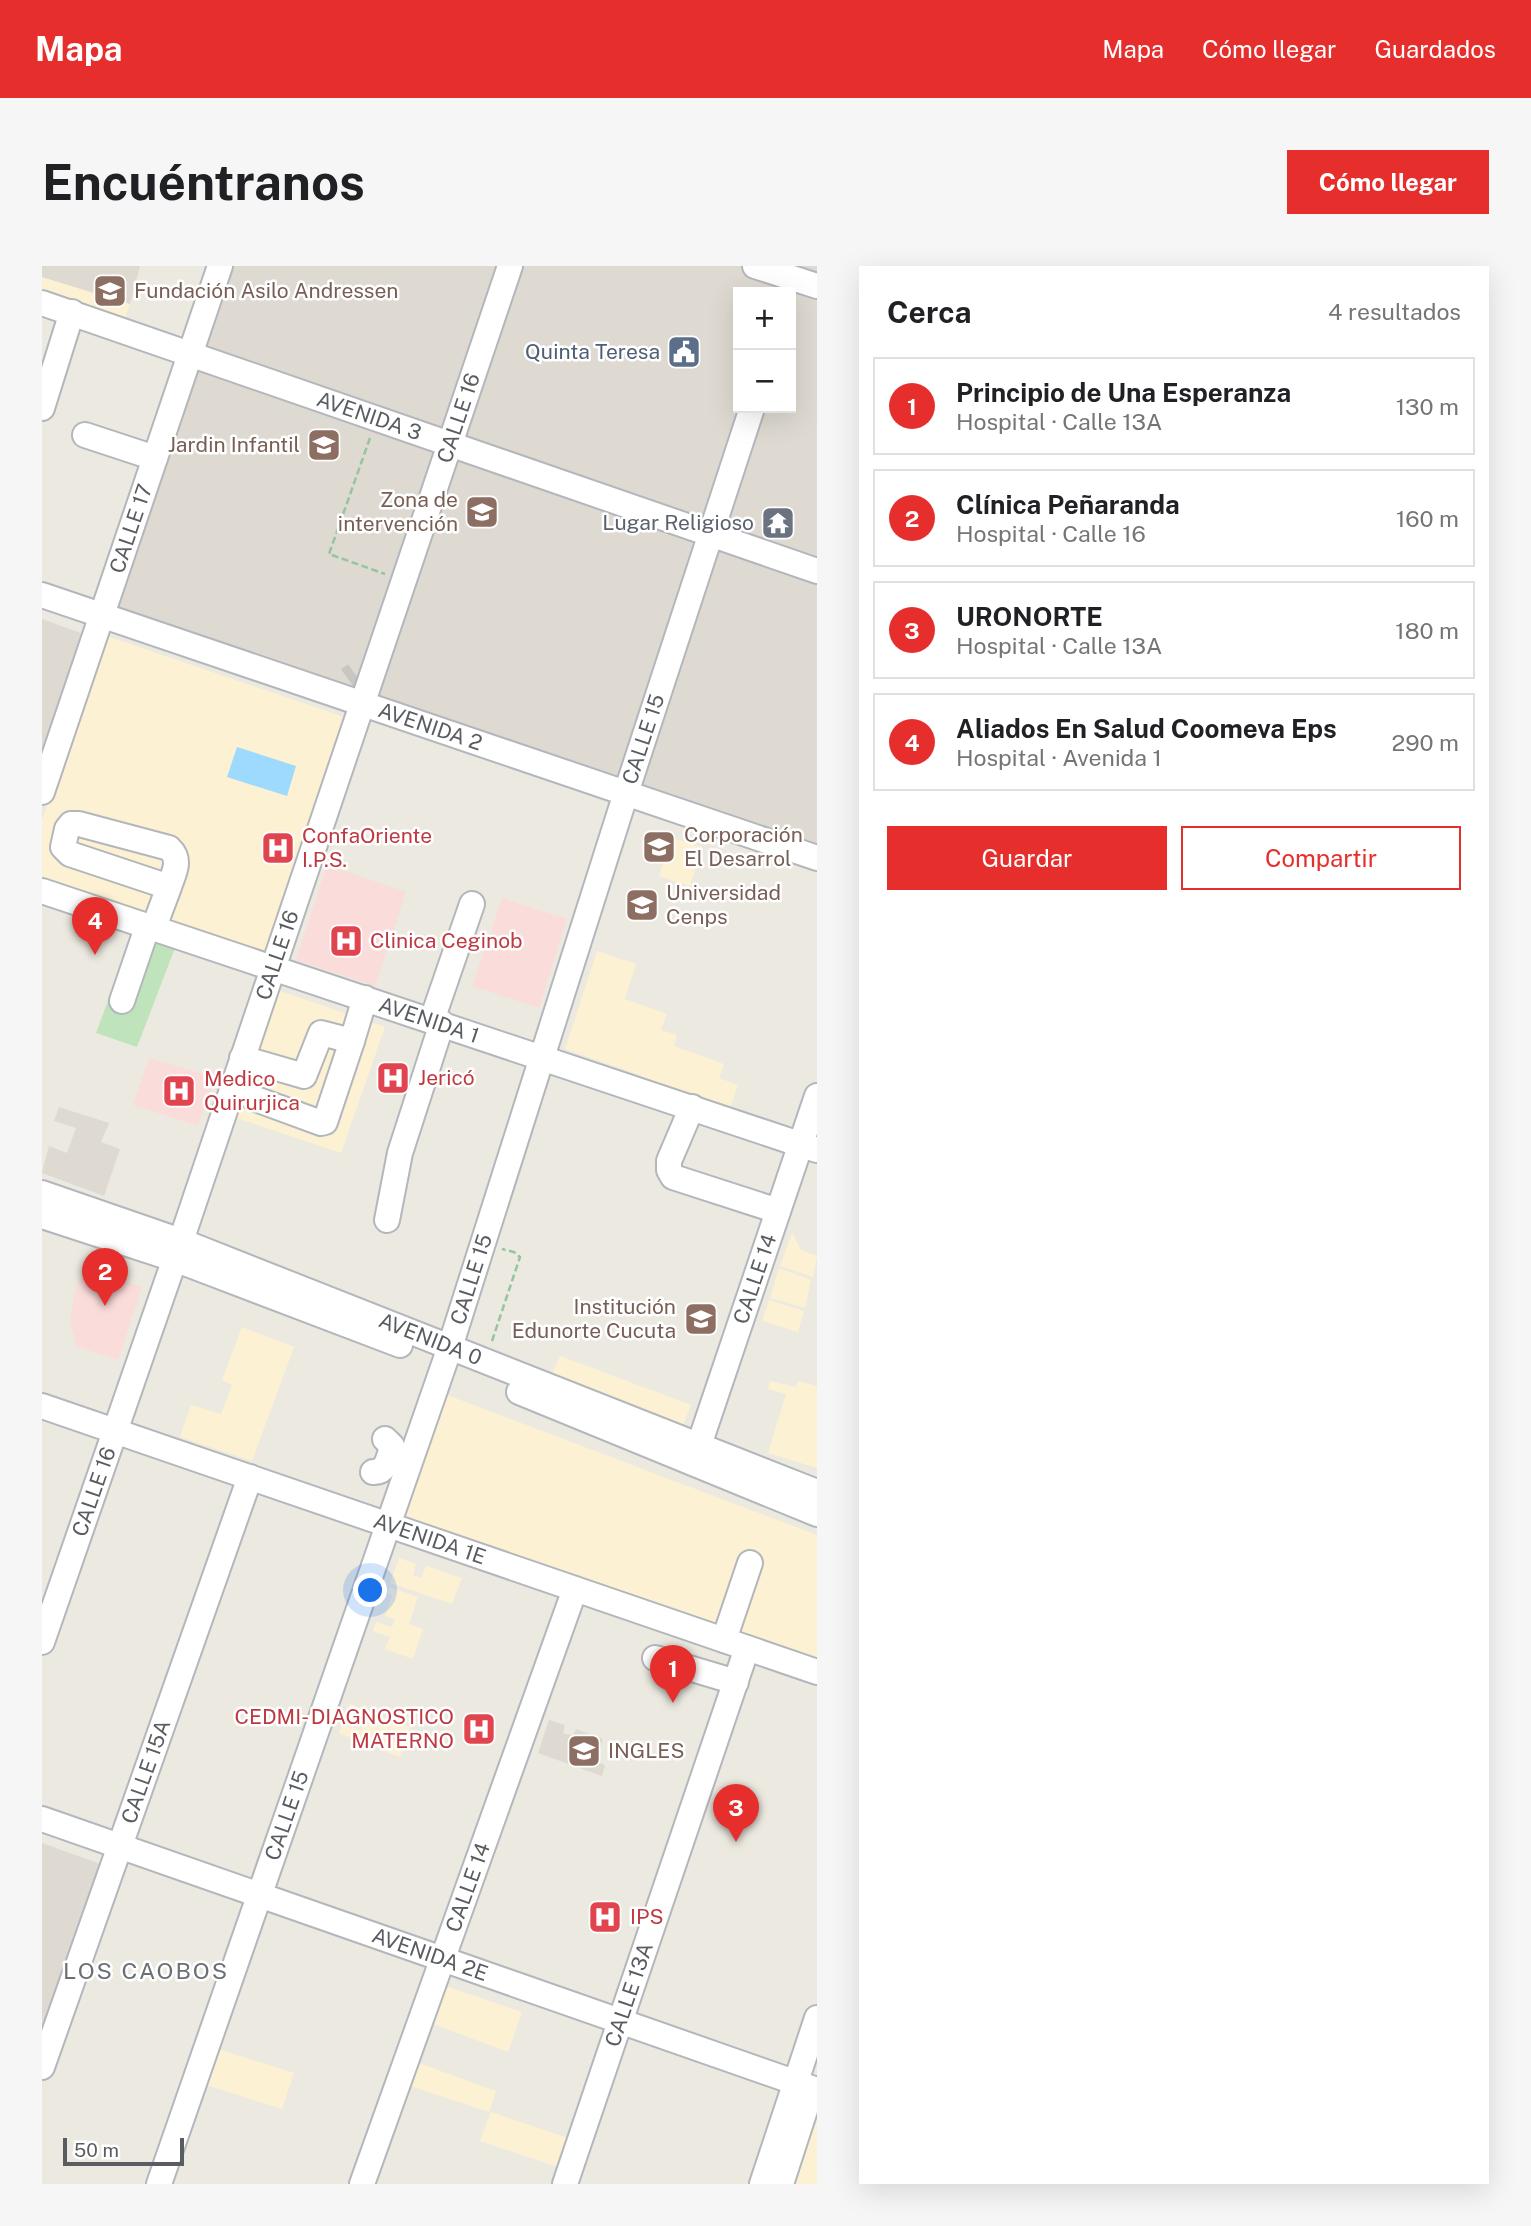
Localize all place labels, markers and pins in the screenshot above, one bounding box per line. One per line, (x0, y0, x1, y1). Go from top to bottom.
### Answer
school or university icon: Fundación Asilo Andressen (91, 272, 129, 310)
place label: Fundación Asilo Andressen (134, 278, 398, 303)
public building icon: Quinta Teresa (665, 333, 703, 371)
place label: Quinta Teresa (525, 339, 660, 364)
school or university icon: Jardin Infantil (305, 426, 343, 464)
place label: Jardin Infantil (168, 432, 300, 457)
place label: Zona de intervención (338, 487, 458, 536)
school or university icon: Zona de intervención (463, 493, 501, 531)
temple icon: Lugar Religioso (759, 504, 797, 542)
place label: Lugar Religioso (602, 510, 754, 535)
place label: Corporación El Desarrol (684, 822, 803, 871)
place label: ConfaOriente I.P.S. (302, 823, 432, 872)
school or university icon: Corporación El Desarrol (640, 828, 678, 866)
hospital icon: ConfaOriente I.P.S. (259, 829, 297, 867)
place label: Universidad Cenps (666, 880, 781, 929)
school or university icon: Universidad Cenps (623, 886, 661, 924)
pin: 4 (72, 897, 118, 955)
hospital icon: Clinica Ceginob (327, 922, 365, 960)
place label: Clinica Ceginob (370, 928, 523, 953)
hospital icon: Jericó (374, 1059, 412, 1097)
place label: Jericó (418, 1065, 475, 1090)
place label: Medico Quirurjica (204, 1066, 300, 1115)
hospital icon: Medico Quirurjica (160, 1072, 198, 1110)
pin: 2 (82, 1248, 128, 1306)
place label: Institución Edunorte Cucuta (512, 1294, 676, 1343)
school or university icon: Institución Edunorte Cucuta (682, 1300, 720, 1338)
pin: 1 (650, 1645, 696, 1703)
place label: CEDMI- DIAGNOSTICO MATERNO (234, 1704, 454, 1753)
hospital icon: CEDMI- DIAGNOSTICO MATERNO (460, 1710, 498, 1748)
school or university icon: INGLES (565, 1732, 603, 1770)
place label: INGLES (608, 1738, 684, 1763)
pin: 3 (713, 1784, 759, 1842)
hospital icon: IPS (586, 1898, 624, 1936)
place label: IPS (630, 1904, 664, 1929)

